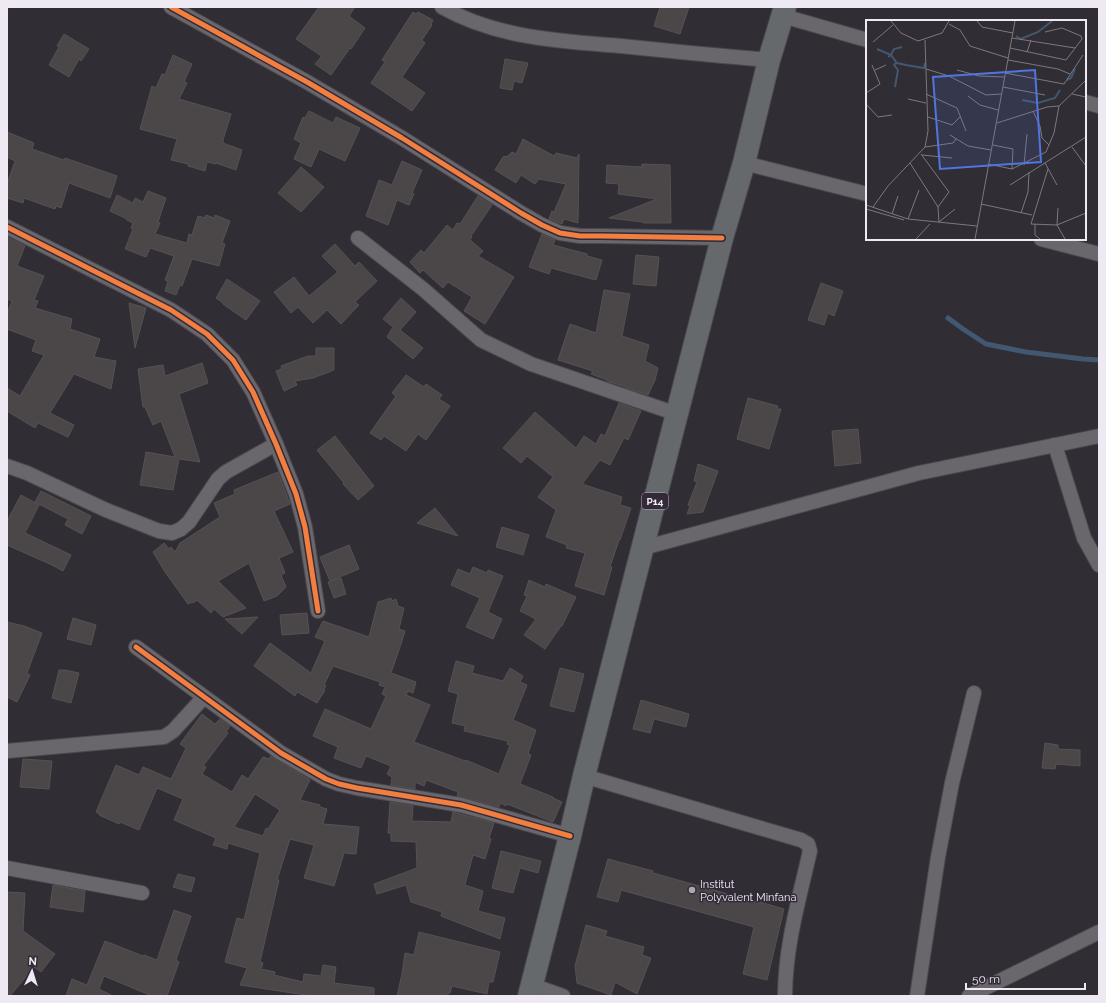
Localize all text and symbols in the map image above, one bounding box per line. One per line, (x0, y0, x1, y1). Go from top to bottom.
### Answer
inset map (866, 20, 1086, 240)
road number: P14 (642, 493, 668, 509)
place label: Institut Polyvalent Minfana (700, 878, 796, 904)
marker: Institut Polyvalent Minfana (687, 885, 697, 895)
north arrow (12, 951, 52, 991)
text: N (28, 955, 37, 968)
scale bar (966, 965, 1085, 991)
text: 50 m (972, 972, 1000, 986)

